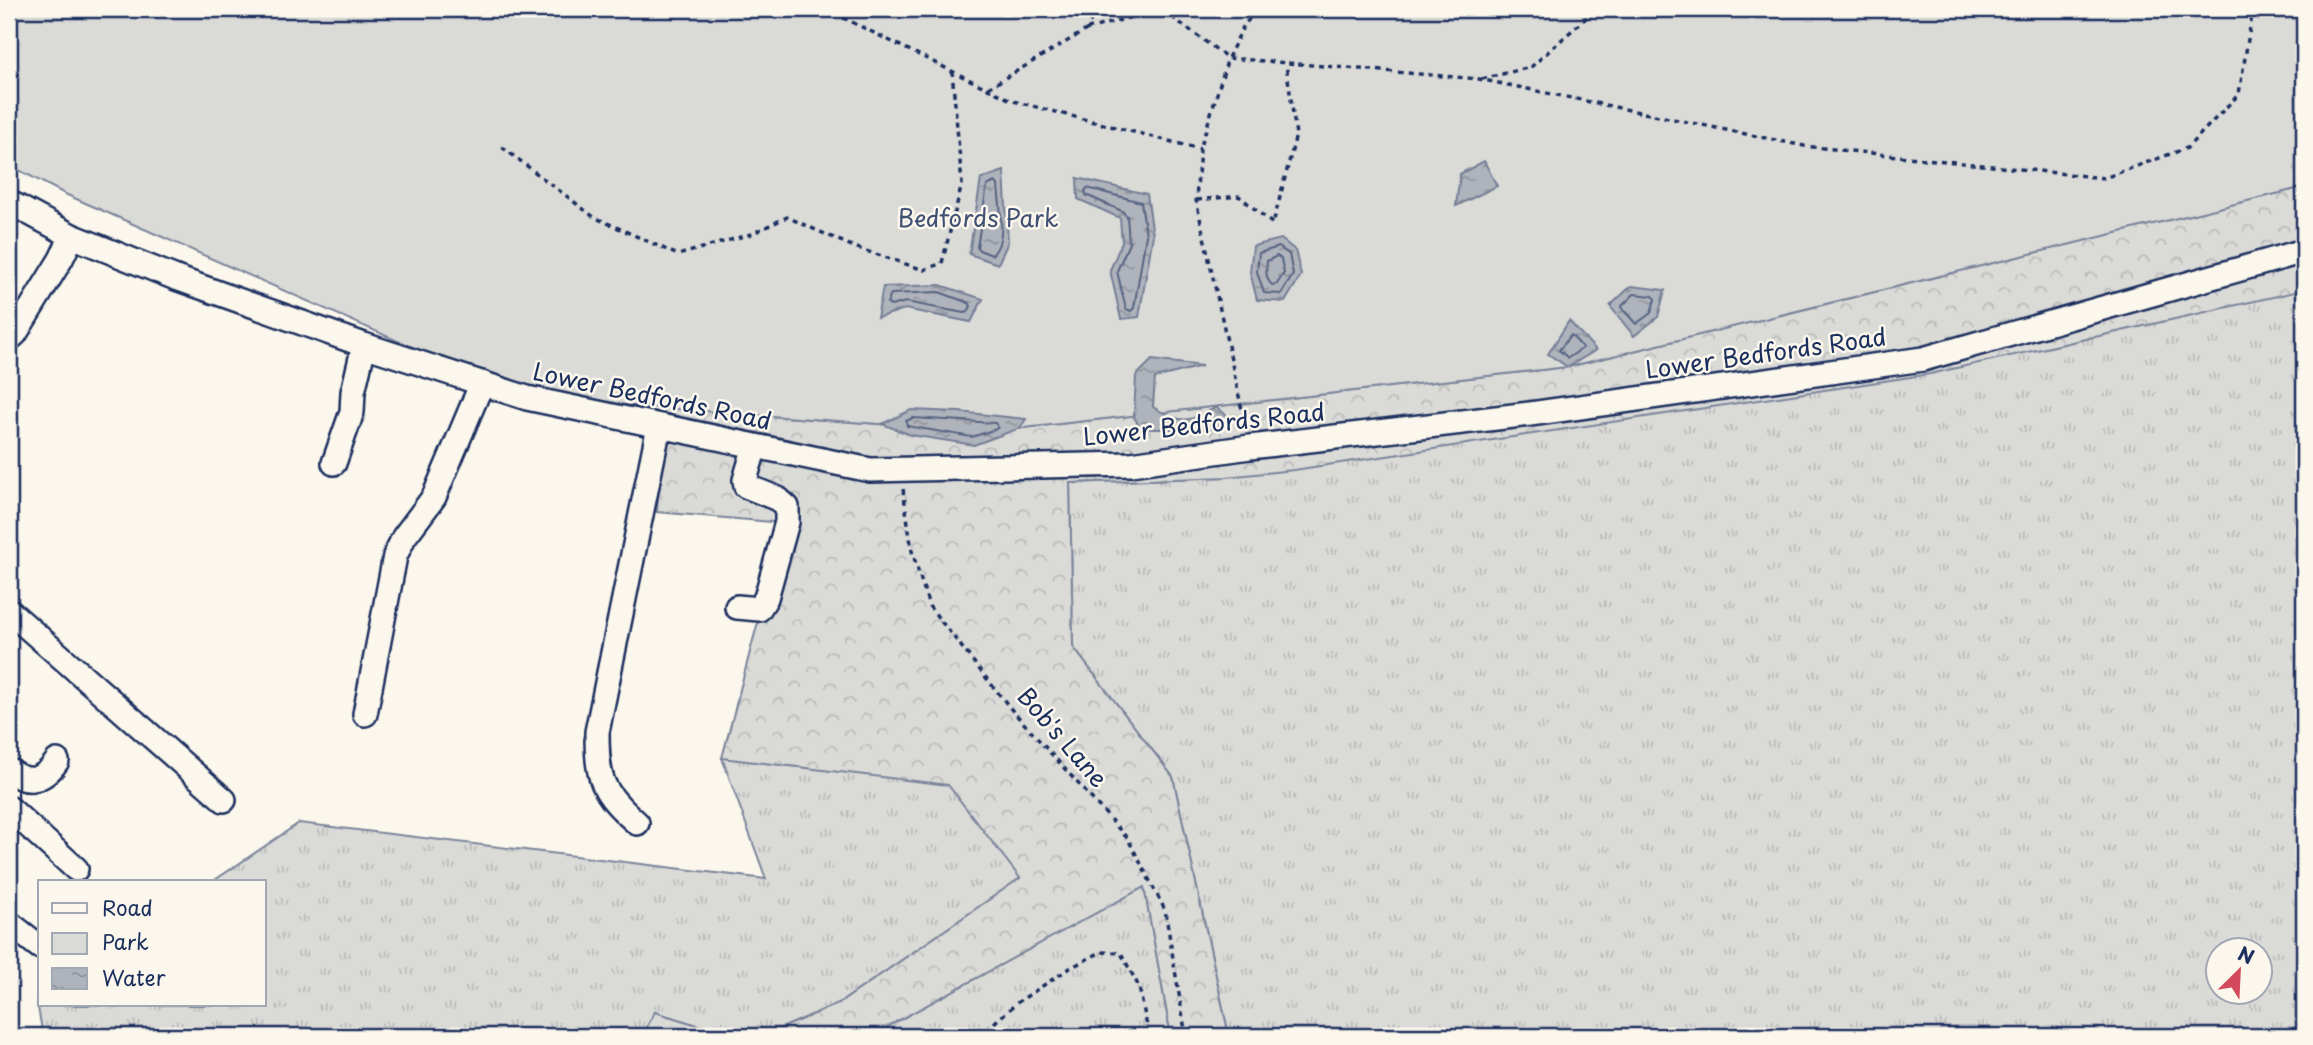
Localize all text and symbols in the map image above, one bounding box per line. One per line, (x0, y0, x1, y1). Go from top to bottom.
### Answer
park label: Bedfords Park (897, 199, 1059, 235)
street label: Lower Bedfords Road (1643, 317, 1888, 387)
street label: Lower Bedfords Road (530, 352, 775, 438)
street label: Lower Bedfords Road (1081, 392, 1326, 454)
street label: Bob's Lane (1010, 679, 1117, 795)
legend (38, 880, 266, 1006)
text: Road (102, 891, 153, 923)
text: Park (102, 925, 149, 957)
north arrow (2204, 936, 2274, 1006)
text: N (2234, 939, 2259, 970)
text: Water (102, 961, 166, 993)

